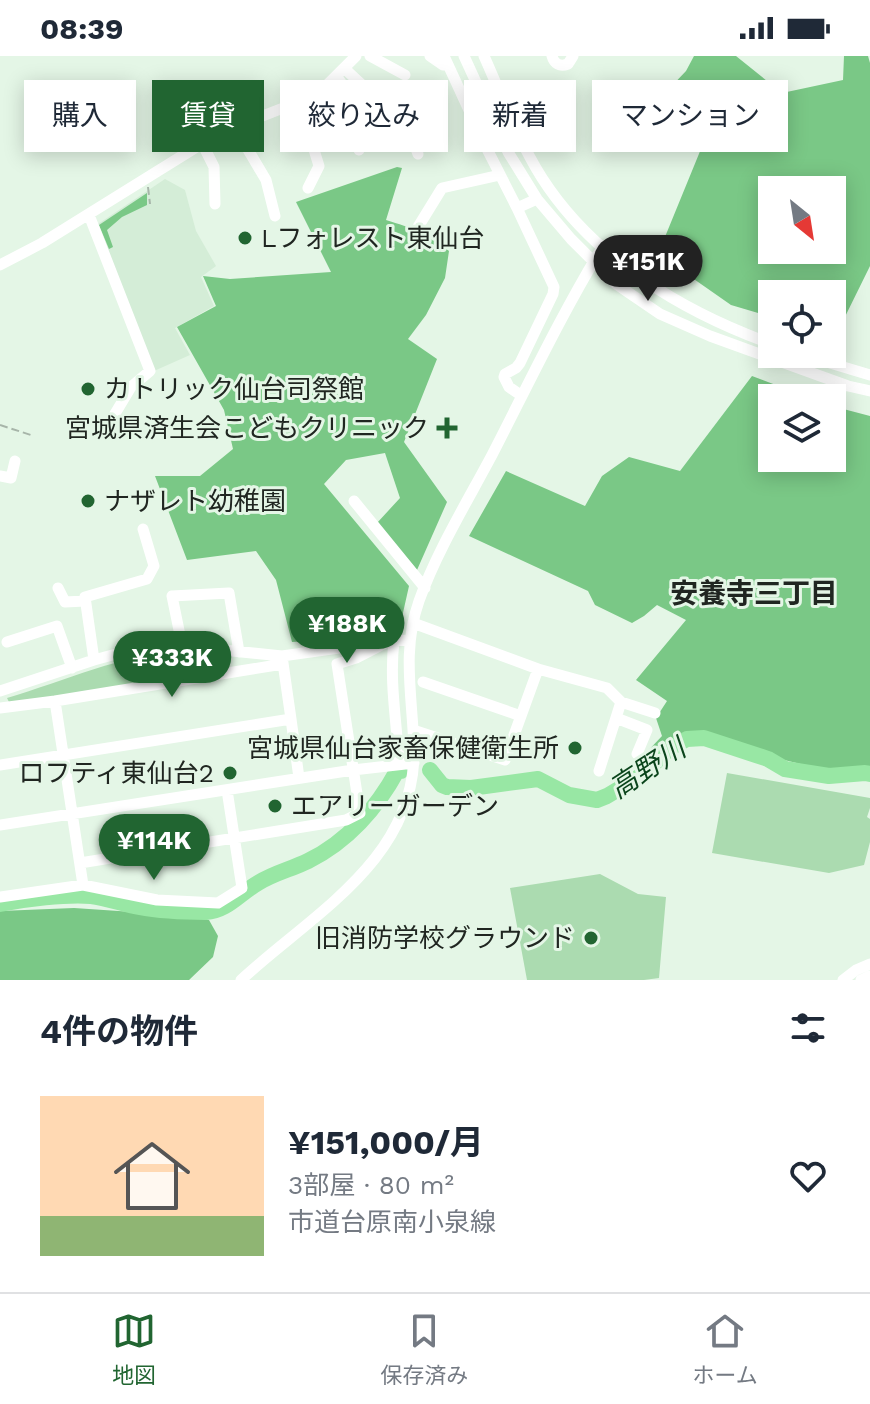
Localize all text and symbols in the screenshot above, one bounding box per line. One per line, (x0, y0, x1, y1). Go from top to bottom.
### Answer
text: 08:39 (40, 11, 123, 46)
chip: 購入 (24, 80, 136, 152)
chip: 賃貸 (152, 80, 264, 152)
chip: 絞り込み (280, 80, 448, 152)
chip: 新着 (464, 80, 576, 152)
chip: マンション (592, 80, 788, 152)
north arrow (758, 176, 846, 264)
map controls (758, 176, 846, 472)
place label: Lフォレスト東仙台 (261, 223, 485, 253)
marker: Lフォレスト東仙台 (236, 229, 254, 247)
pin: ¥151K (592, 235, 704, 303)
text: ¥151K (612, 246, 684, 276)
button: locate (758, 280, 846, 368)
place label: カトリック仙台司祭館 (104, 374, 364, 404)
marker: カトリック仙台司祭館 (79, 380, 97, 398)
button: layers (758, 384, 846, 472)
place label: 宮城県済生会こどもクリニック (65, 413, 429, 443)
marker: 宮城県済生会こどもクリニック (436, 417, 458, 439)
place label: ナザレト幼稚園 (104, 486, 286, 516)
marker: ナザレト幼稚園 (79, 492, 97, 510)
district label: 安養寺三丁目 (670, 577, 838, 610)
pin: ¥188K (291, 597, 403, 665)
text: ¥188K (307, 608, 387, 638)
pin: ¥333K (116, 631, 228, 699)
text: ¥333K (131, 642, 213, 672)
water label: 高野川 (603, 730, 694, 805)
place label: 宮城県仙台家畜保健衛生所 (247, 733, 559, 763)
marker: 宮城県仙台家畜保健衛生所 (566, 739, 584, 757)
place label: ロフティ東仙台2 (18, 758, 214, 788)
marker: ロフティ東仙台2 (221, 764, 239, 782)
place label: エアリーガーデン (291, 791, 499, 821)
marker: エアリーガーデン (266, 797, 284, 815)
pin: ¥114K (98, 814, 210, 882)
text: ¥114K (117, 825, 191, 855)
place label: 旧消防学校グラウンド (315, 923, 575, 953)
marker: 旧消防学校グラウンド (582, 929, 600, 947)
icon: filters (786, 1006, 830, 1050)
text: 4件の物件 (40, 1011, 198, 1051)
text: ¥151,000/月 (288, 1122, 484, 1162)
icon: home (104, 1128, 200, 1224)
icon: heart (786, 1154, 830, 1198)
text: 3部屋 · 80 m² (288, 1170, 454, 1200)
text: 市道台原南小泉線 (288, 1207, 496, 1237)
tab: 地図 (112, 1309, 156, 1389)
tab: 保存済み (380, 1309, 468, 1389)
tab: ホーム (693, 1309, 758, 1389)

